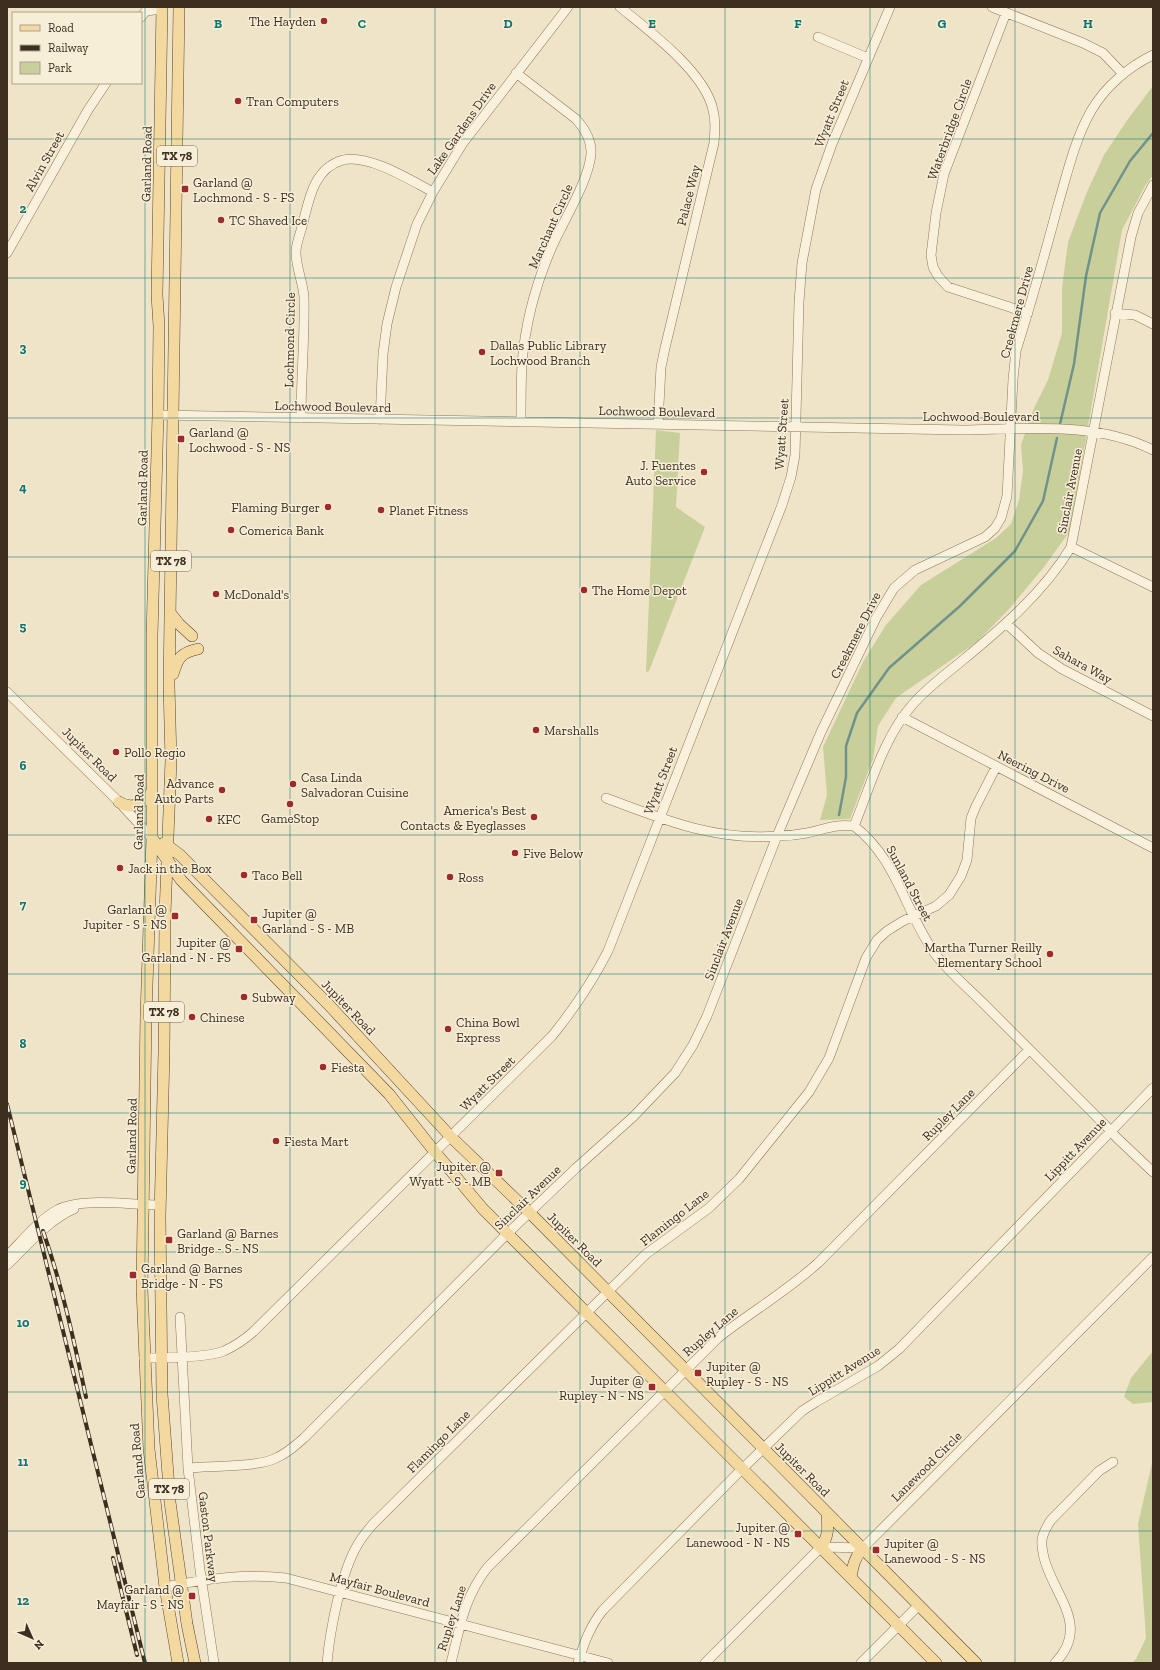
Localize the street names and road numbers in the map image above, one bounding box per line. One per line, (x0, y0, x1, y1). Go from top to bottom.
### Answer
street label: Waterbridge Circle (924, 76, 975, 182)
street label: Wyatt Street (811, 77, 852, 149)
street label: Lake Gardens Drive (424, 79, 499, 177)
street label: Garland Road (138, 126, 155, 202)
street label: Alvin Street (22, 128, 67, 194)
road number: TX 78 (157, 146, 197, 166)
street label: Palace Way (674, 163, 703, 227)
street label: Marchant Circle (525, 182, 576, 271)
street label: Creekmere Drive (997, 264, 1036, 360)
street label: Lochmond Circle (281, 292, 298, 388)
street label: Lochwood Boulevard (275, 398, 391, 415)
street label: Wyatt Street (772, 398, 791, 470)
street label: Lochwood Boulevard (599, 403, 715, 420)
street label: Lochwood Boulevard (923, 409, 1039, 424)
street label: Sinclair Avenue (1054, 447, 1085, 535)
street label: Garland Road (134, 450, 151, 526)
road number: TX 78 (151, 551, 191, 571)
street label: Creekmere Drive (827, 589, 884, 681)
street label: Sahara Way (1051, 642, 1115, 687)
street label: Jupiter Road (59, 724, 120, 785)
street label: Wyatt Street (641, 744, 680, 816)
street label: Neering Drive (995, 747, 1072, 796)
street label: Garland Road (130, 774, 147, 850)
street label: Sunland Street (883, 843, 936, 924)
street label: Sinclair Avenue (701, 896, 746, 982)
street label: Jupiter Road (319, 977, 379, 1038)
road number: TX 78 (144, 1002, 184, 1022)
street label: Wyatt Street (457, 1053, 518, 1114)
street label: Rupley Lane (919, 1085, 978, 1144)
street label: Garland Road (123, 1098, 140, 1174)
street label: Lippitt Avenue (1041, 1115, 1109, 1184)
street label: Sinclair Avenue (491, 1162, 564, 1233)
street label: Flamingo Lane (637, 1186, 712, 1249)
street label: Jupiter Road (544, 1209, 605, 1270)
street label: Rupley Lane (680, 1303, 741, 1359)
street label: Lippitt Avenue (805, 1342, 883, 1399)
street label: Flamingo Lane (404, 1407, 473, 1476)
street label: Garland Road (127, 1423, 148, 1499)
street label: Lanewood Circle (888, 1428, 965, 1505)
street label: Jupiter Road (772, 1439, 833, 1500)
road number: TX 78 (149, 1479, 189, 1499)
street label: Gaston Parkway (195, 1491, 222, 1584)
street label: Mayfair Boulevard (328, 1569, 432, 1610)
street label: Rupley Lane (434, 1583, 469, 1653)

